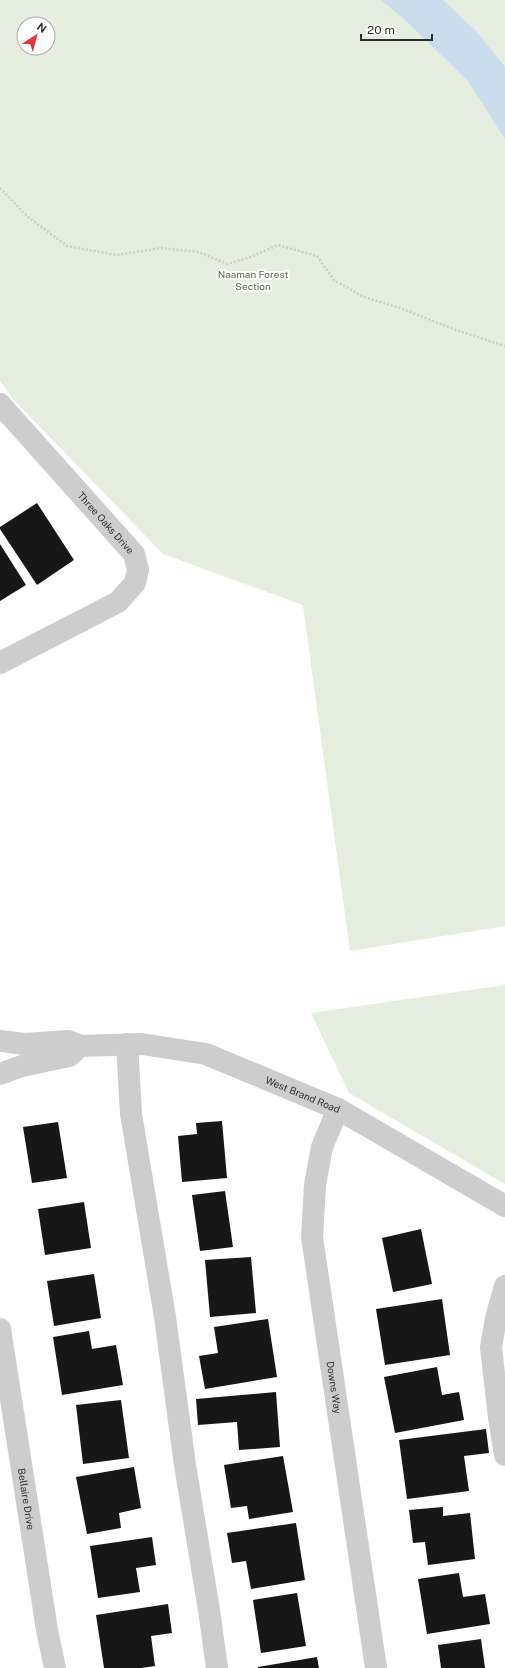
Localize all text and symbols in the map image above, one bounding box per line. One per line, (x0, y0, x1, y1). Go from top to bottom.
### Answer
north arrow (16, 16, 56, 56)
scale bar (361, 16, 432, 42)
text: N (35, 21, 49, 35)
text: 20 m (367, 23, 395, 37)
park label: Naaman Forest Section (218, 268, 288, 292)
street label: Three Oaks Drive (75, 489, 137, 556)
street label: West Brand Road (264, 1073, 342, 1115)
street label: Downs Way (324, 1360, 344, 1415)
street label: Bellaire Drive (16, 1467, 37, 1531)

